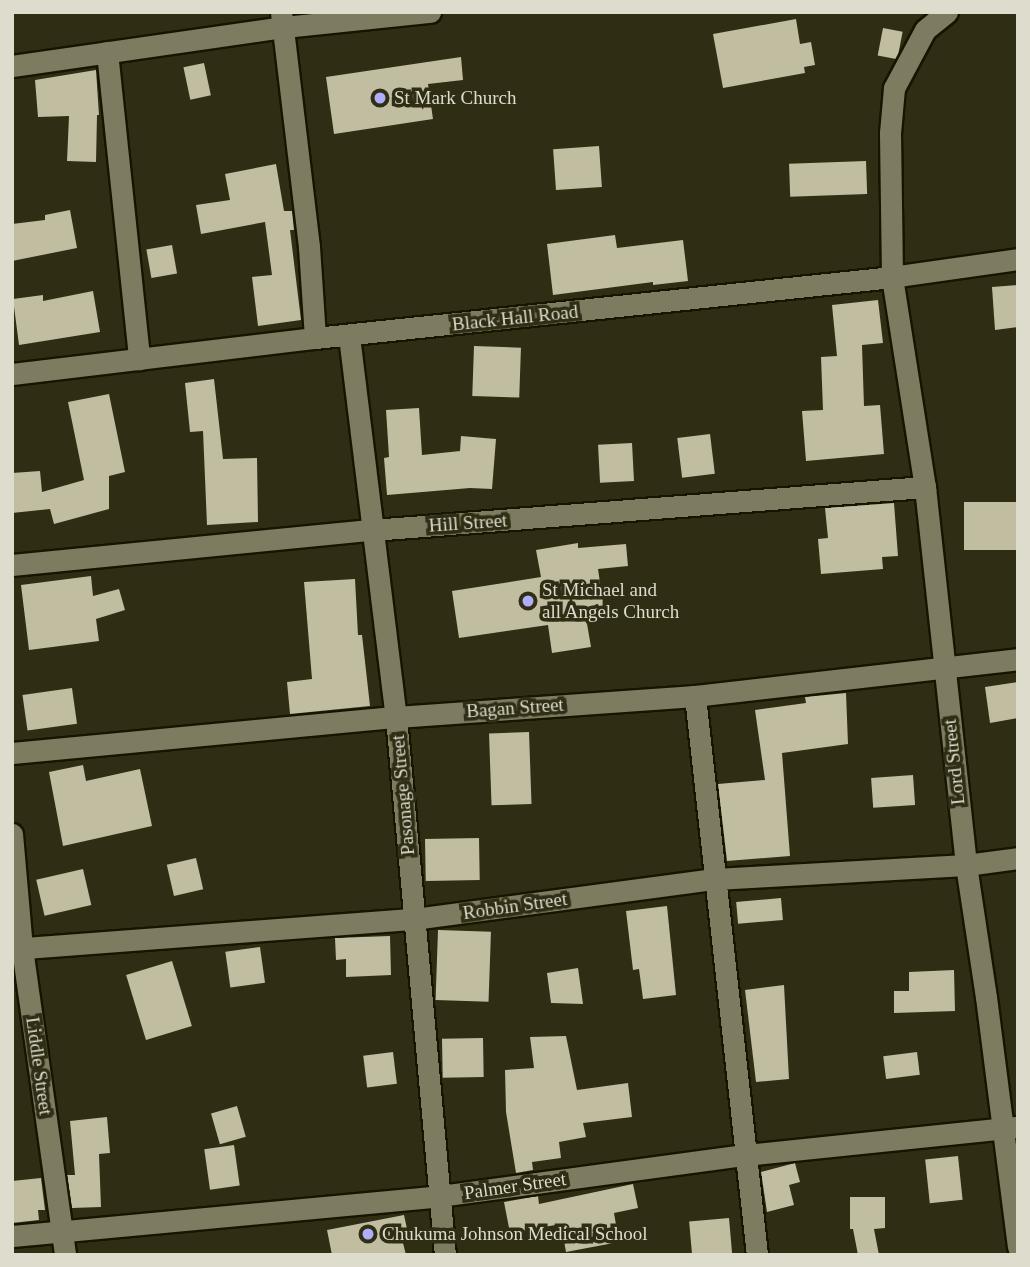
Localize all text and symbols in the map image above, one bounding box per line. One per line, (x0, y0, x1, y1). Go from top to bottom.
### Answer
place label: St Mark Church (394, 87, 516, 109)
marker: St Mark Church (372, 90, 388, 106)
street label: Black Hall Road (451, 300, 579, 336)
street label: Hill Street (428, 509, 508, 537)
place label: St Michael and all Angels Church (542, 579, 680, 623)
marker: St Michael and all Angels Church (520, 593, 536, 609)
street label: Bagan Street (466, 693, 564, 723)
street label: Lord Street (938, 718, 970, 806)
street label: Pasonage Street (386, 734, 420, 856)
street label: Robbin Street (461, 887, 569, 925)
street label: Liddle Street (21, 1016, 57, 1116)
street label: Palmer Street (462, 1168, 568, 1204)
place label: Chukuma Johnson Medical School (382, 1223, 647, 1245)
marker: Chukuma Johnson Medical School (360, 1226, 376, 1242)

